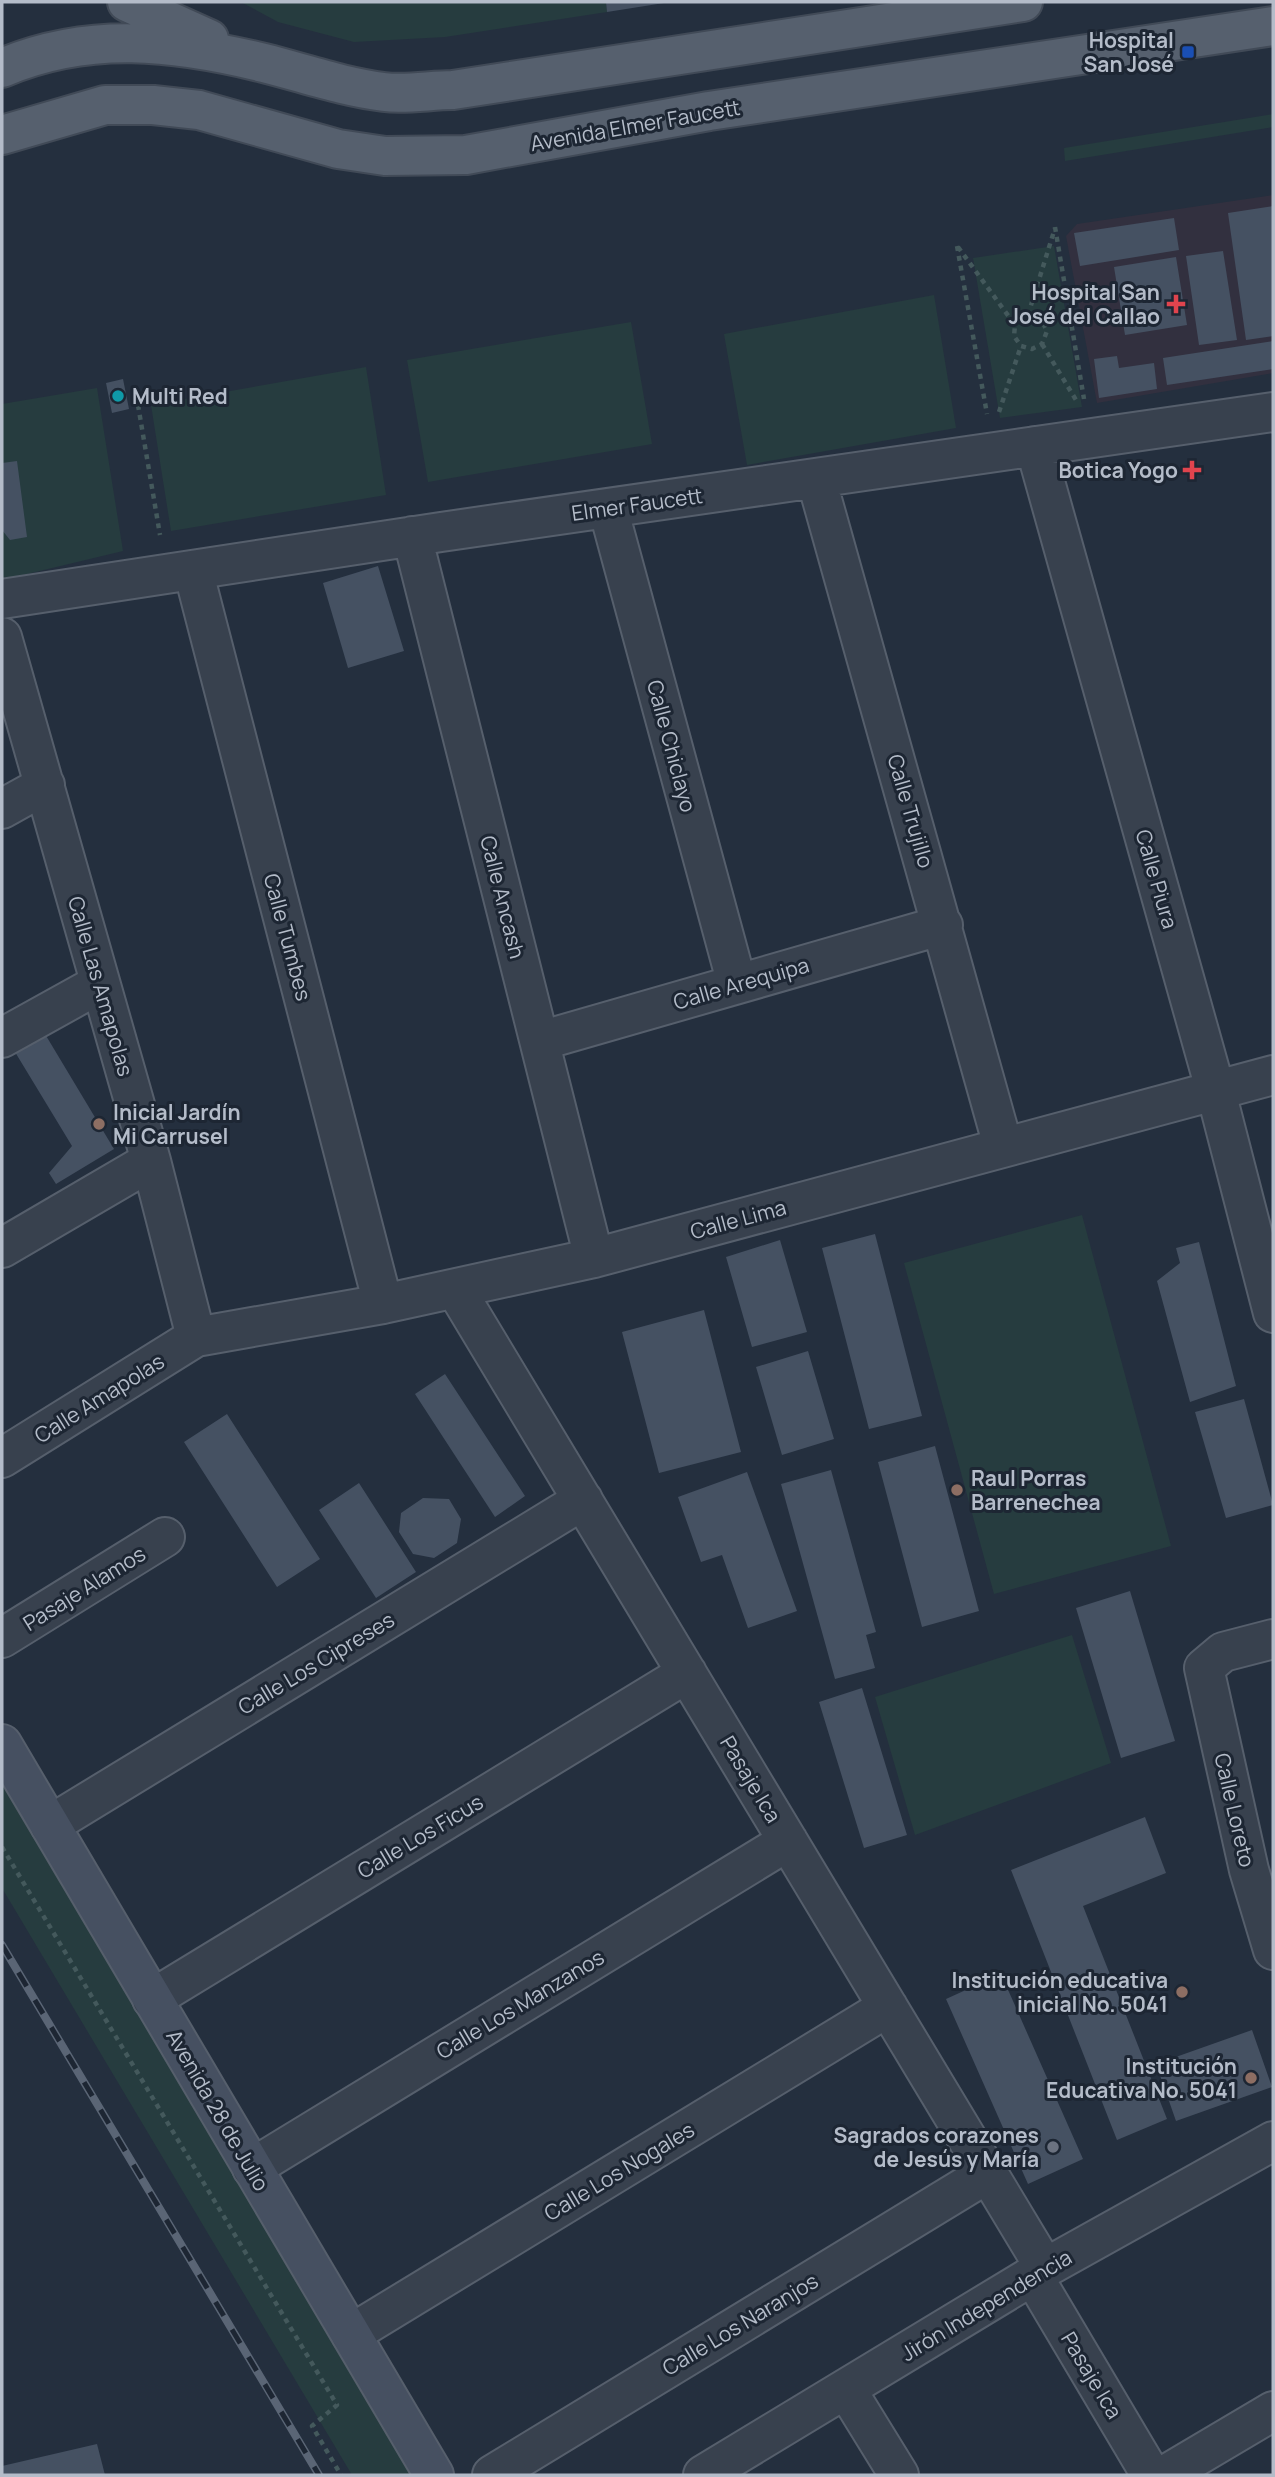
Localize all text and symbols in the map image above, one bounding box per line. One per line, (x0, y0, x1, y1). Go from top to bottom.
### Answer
place label: Hospital San José (1084, 26, 1174, 78)
marker: Hospital San José (1180, 44, 1196, 60)
street label: Avenida Elmer Faucett (528, 93, 742, 157)
place label: Hospital San José del Callao (1008, 278, 1160, 330)
marker: Hospital San José del Callao (1166, 294, 1186, 314)
place label: Multi Red (132, 382, 228, 410)
marker: Multi Red (110, 388, 126, 404)
place label: Botica Yogo (1059, 456, 1178, 484)
marker: Botica Yogo (1184, 462, 1200, 478)
street label: Elmer Faucett (570, 481, 704, 527)
street label: Calle Chiclayo (641, 677, 703, 815)
street label: Calle Trujillo (881, 751, 941, 871)
street label: Calle Piura (1130, 826, 1184, 932)
street label: Calle Ancash (474, 833, 532, 961)
street label: Calle Tumbes (258, 870, 318, 1004)
street label: Calle Las Amapolas (62, 893, 140, 1079)
street label: Calle Arequipa (670, 950, 812, 1016)
place label: Inicial Jardín Mi Carrusel (113, 1098, 241, 1150)
marker: Inicial Jardín Mi Carrusel (91, 1116, 107, 1132)
street label: Calle Lima (687, 1193, 789, 1245)
street label: Calle Amapolas (29, 1347, 169, 1449)
place label: Raul Porras Barrenechea (971, 1464, 1101, 1516)
marker: Raul Porras Barrenechea (949, 1482, 965, 1498)
street label: Pasaje Alamos (18, 1539, 150, 1637)
street label: Calle Los Cipreses (233, 1605, 399, 1721)
street label: Pasaje Ica (714, 1730, 788, 1828)
street label: Calle Loreto (1208, 1750, 1262, 1870)
street label: Calle Los Ficus (352, 1787, 488, 1885)
street label: Calle Los Manzanos (431, 1943, 609, 2065)
place label: Institución educativa inicial No. 5041 (952, 1966, 1168, 2018)
marker: Institución educativa inicial No. 5041 (1174, 1984, 1190, 2000)
street label: Avenida 28 de Julio (160, 2024, 276, 2196)
place label: Institución Educativa No. 5041 (1046, 2052, 1237, 2104)
marker: Institución Educativa No. 5041 (1243, 2070, 1259, 2086)
street label: Calle Los Nogales (539, 2115, 699, 2227)
place label: Sagrados corazones de Jesús y María (833, 2121, 1039, 2173)
marker: Sagrados corazones de Jesús y María (1045, 2139, 1061, 2155)
street label: Jirón Independencia (896, 2243, 1076, 2367)
street label: Calle Los Naranjos (657, 2266, 823, 2382)
street label: Pasaje Ica (1055, 2326, 1129, 2424)

